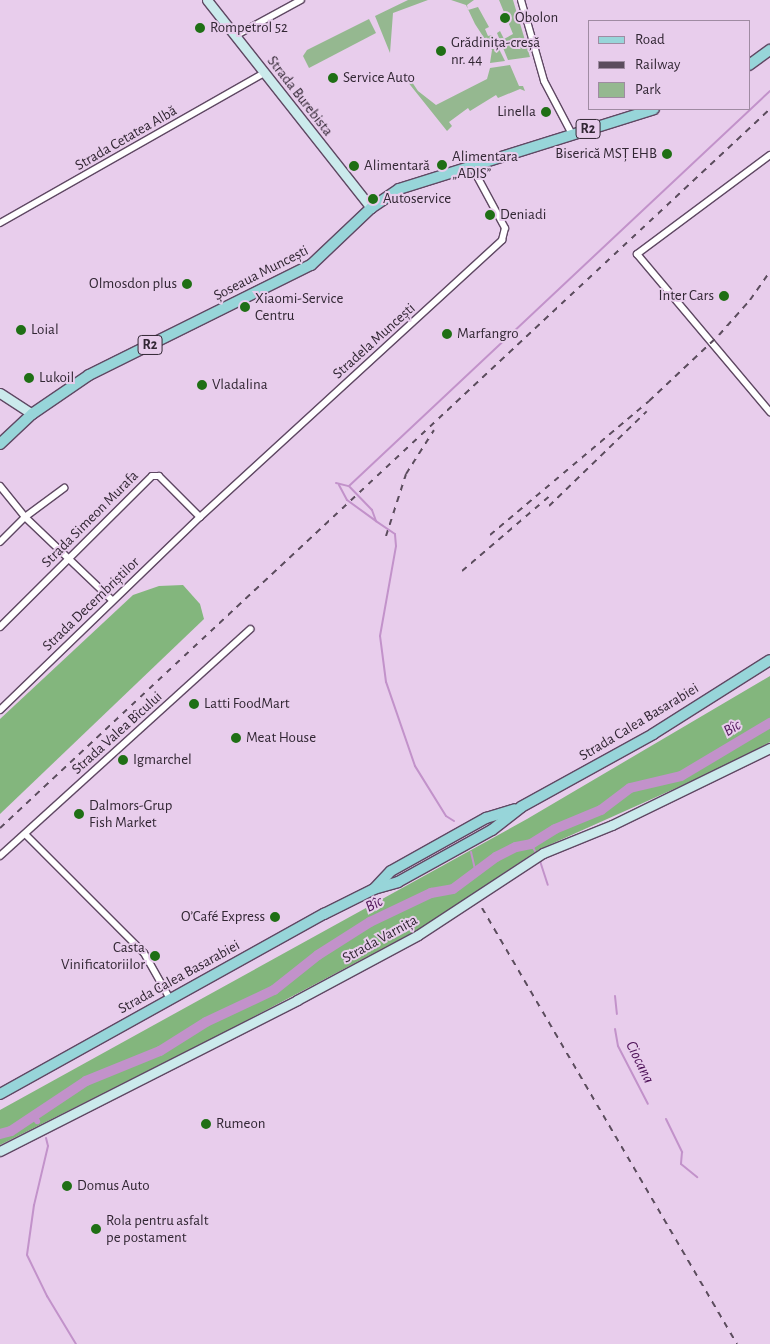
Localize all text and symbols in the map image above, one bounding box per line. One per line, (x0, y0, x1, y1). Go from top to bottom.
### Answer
place label: Obolon (515, 9, 558, 27)
marker: Obolon (499, 12, 511, 24)
place label: Rompetrol 52 (210, 19, 288, 37)
legend (588, 20, 750, 110)
marker: Rompetrol 52 (194, 22, 206, 34)
text: Road (635, 32, 665, 47)
place label: Grădinița-creșă nr. 44 (451, 33, 540, 68)
marker: Grădinița-creșă nr. 44 (435, 45, 447, 57)
street label: Strada Burebista (263, 52, 337, 140)
text: Railway (635, 57, 680, 72)
place label: Service Auto (343, 69, 415, 87)
marker: Service Auto (327, 72, 339, 84)
text: Park (635, 82, 661, 97)
street label: Strada Cetatea Albă (72, 102, 180, 174)
place label: Linella (497, 103, 536, 121)
marker: Linella (540, 106, 552, 118)
road number: R2 (576, 118, 600, 140)
place label: Biserică MSȚ EHB (555, 145, 657, 163)
place label: Alimentara „ADIS” (452, 147, 518, 182)
marker: Biserică MSȚ EHB (661, 148, 673, 160)
place label: Alimentară (364, 157, 430, 175)
marker: Alimentara „ADIS” (436, 159, 448, 171)
marker: Alimentară (348, 160, 360, 172)
place label: Autoservice (383, 190, 451, 208)
marker: Autoservice (367, 193, 379, 205)
place label: Deniadi (500, 206, 546, 224)
marker: Deniadi (484, 209, 496, 221)
street label: Șoseaua Muncești (211, 241, 311, 305)
place label: Olmosdon plus (89, 275, 177, 293)
marker: Olmosdon plus (181, 278, 193, 290)
place label: Inter Cars (659, 287, 714, 305)
place label: Xiaomi-Service Centru (255, 289, 343, 324)
marker: Inter Cars (718, 290, 730, 302)
street label: Stradela Muncești (329, 299, 419, 383)
marker: Xiaomi-Service Centru (239, 301, 251, 313)
place label: Loial (31, 321, 59, 339)
marker: Loial (15, 324, 27, 336)
place label: Marfangro (457, 325, 519, 343)
marker: Marfangro (441, 328, 453, 340)
road number: R2 (138, 334, 162, 356)
place label: Lukoil (39, 369, 74, 387)
marker: Lukoil (23, 372, 35, 384)
place label: Vladalina (212, 376, 268, 394)
marker: Vladalina (196, 379, 208, 391)
street label: Strada Simeon Murafa (38, 467, 142, 571)
street label: Strada Decembriștilor (39, 553, 143, 655)
street label: Strada Calea Basarabiei (576, 679, 702, 765)
street label: Strada Valea Bîcului (68, 688, 166, 778)
place label: Latti FoodMart (204, 695, 289, 713)
marker: Latti FoodMart (188, 698, 200, 710)
water label: Bîc (720, 715, 744, 741)
place label: Meat House (246, 729, 316, 747)
marker: Meat House (230, 732, 242, 744)
place label: Igmarchel (133, 751, 192, 769)
marker: Igmarchel (117, 754, 129, 766)
place label: Dalmors-Grup Fish Market (89, 796, 172, 831)
marker: Dalmors-Grup Fish Market (73, 808, 85, 820)
water label: Bîc (362, 892, 386, 916)
place label: O’Café Express (181, 908, 265, 926)
marker: O’Café Express (269, 911, 281, 923)
street label: Strada Varnița (339, 911, 421, 967)
street label: Strada Calea Basarabiei (115, 936, 243, 1018)
place label: Casta Vinificatoriilor (61, 938, 145, 973)
marker: Casta Vinificatoriilor (149, 950, 161, 962)
water label: Ciocana (622, 1038, 658, 1086)
place label: Rumeon (216, 1115, 265, 1133)
marker: Rumeon (200, 1118, 212, 1130)
place label: Domus Auto (77, 1177, 150, 1195)
marker: Domus Auto (61, 1180, 73, 1192)
place label: Rola pentru asfalt pe postament (106, 1211, 209, 1246)
marker: Rola pentru asfalt pe postament (90, 1223, 102, 1235)

